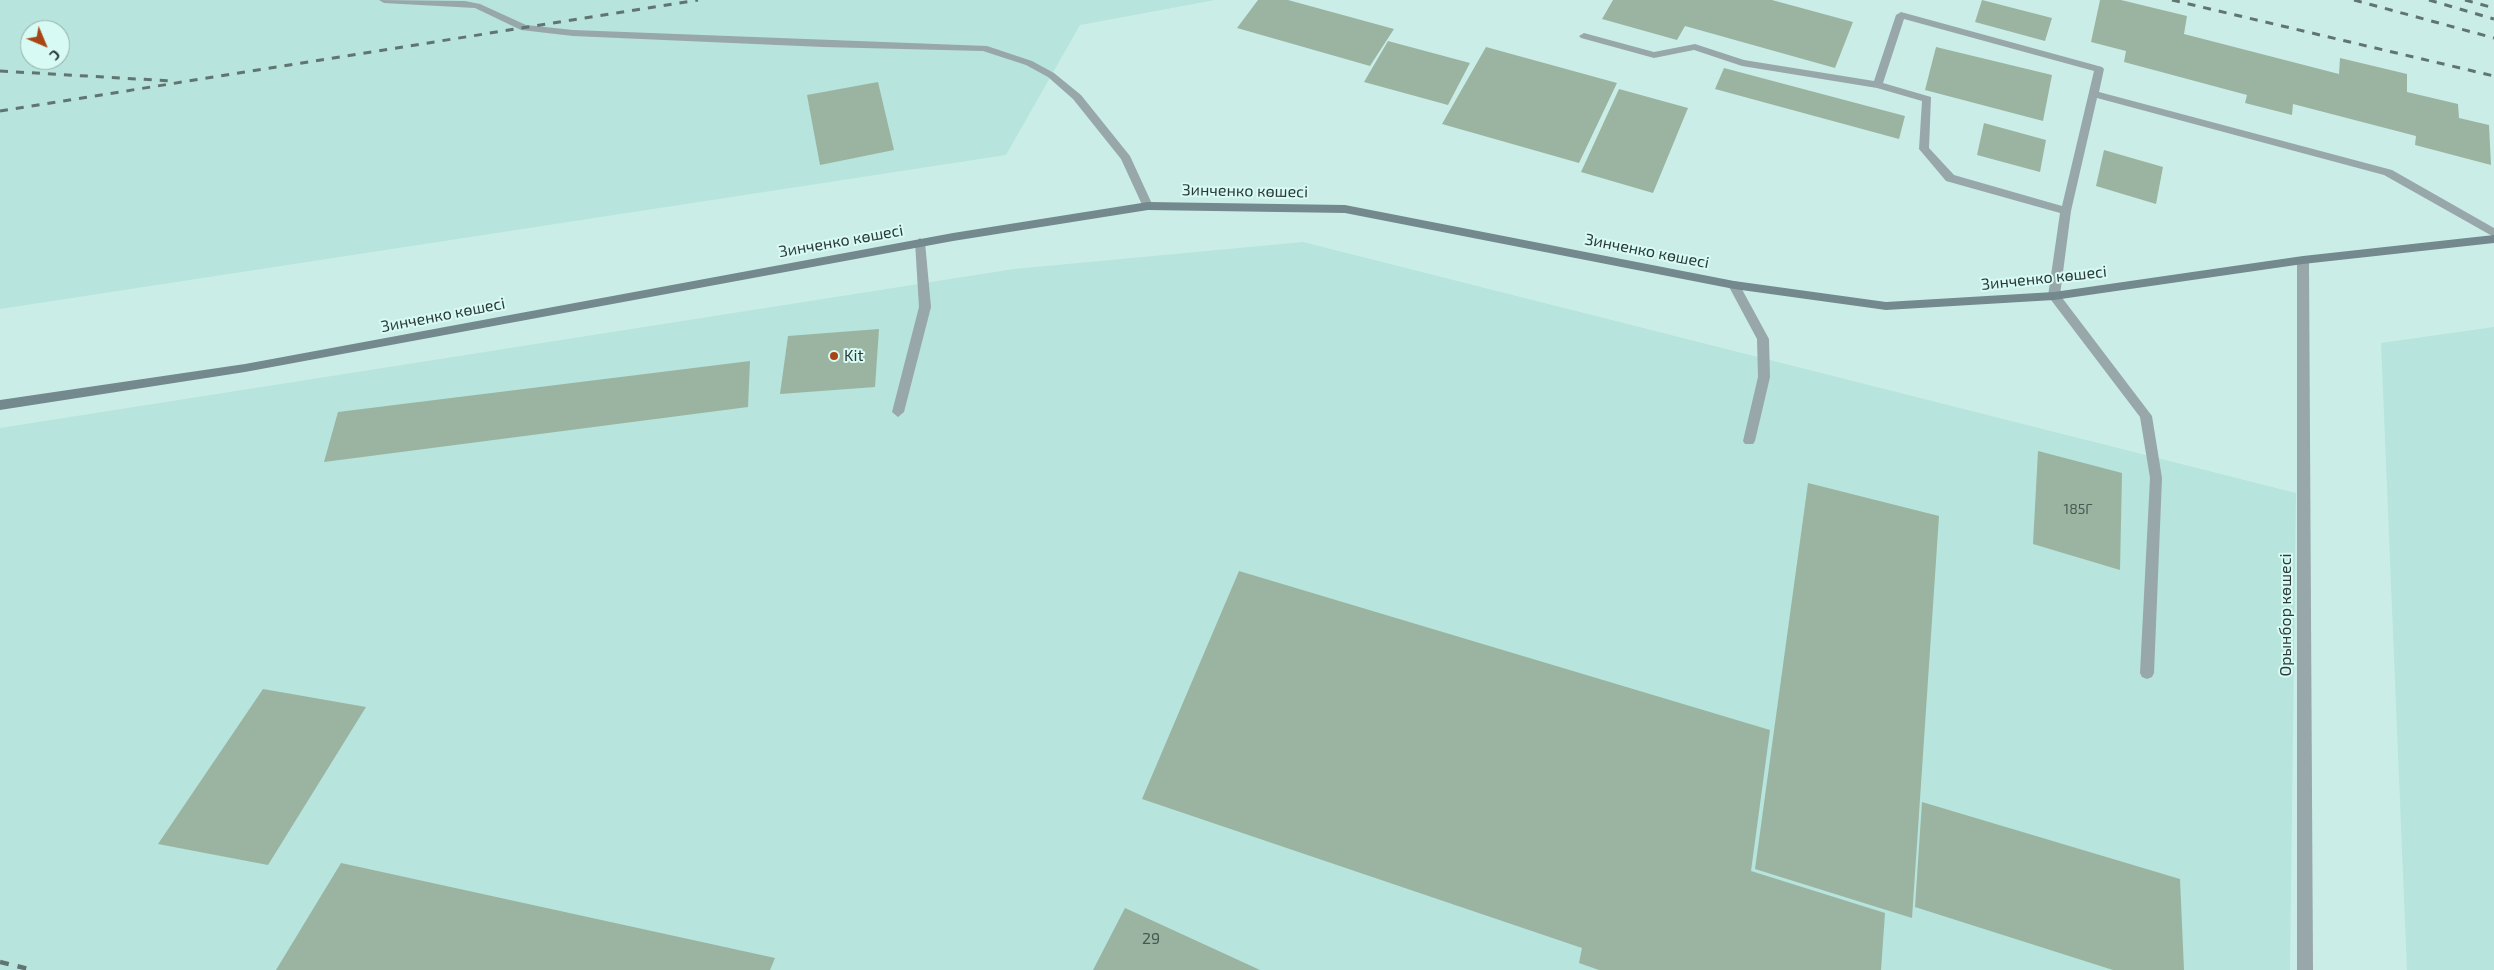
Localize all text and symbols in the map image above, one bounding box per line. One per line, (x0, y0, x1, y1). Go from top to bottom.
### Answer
north arrow (20, 20, 70, 70)
text: С (46, 46, 64, 64)
street label: Зинченко көшесі (1182, 180, 1308, 202)
street label: Зинченко көшесі (777, 221, 905, 261)
street label: Зинченко көшесі (1583, 230, 1711, 272)
street label: Зинченко көшесі (1980, 262, 2108, 294)
street label: Зинченко көшесі (379, 294, 507, 336)
place label: Kit (844, 346, 864, 366)
marker: Kit (828, 350, 840, 362)
house number: 185Г (2064, 501, 2092, 517)
street label: Орынбор көшесі (2276, 553, 2296, 677)
house number: 29 (1142, 929, 1160, 949)

